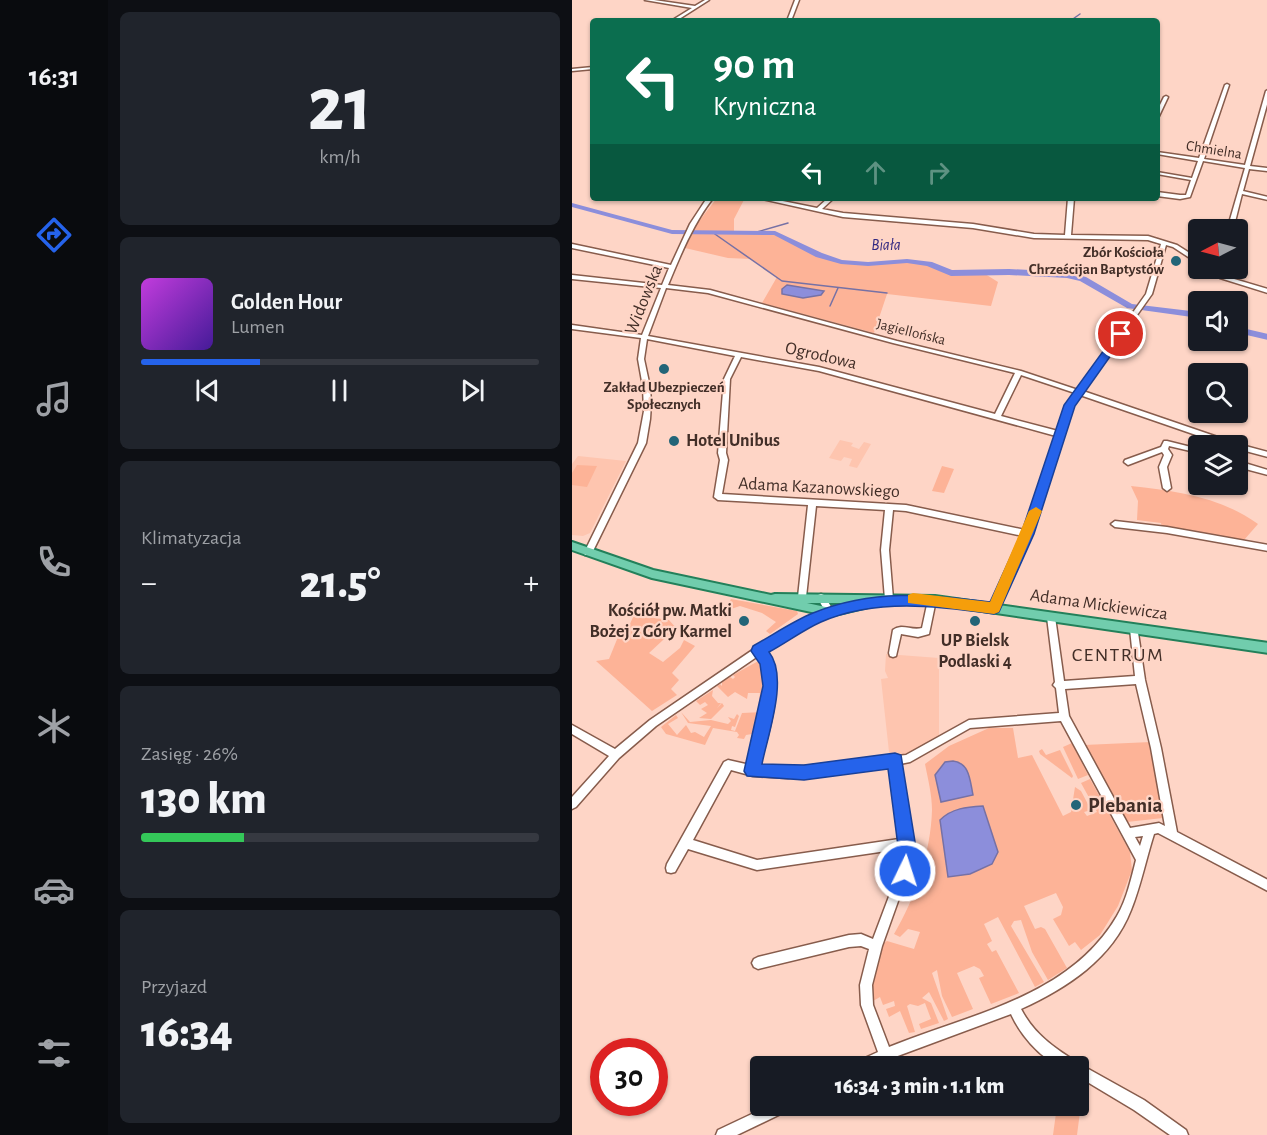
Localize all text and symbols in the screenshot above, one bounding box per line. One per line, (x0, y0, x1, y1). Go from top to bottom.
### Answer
icon: left (614, 42, 692, 120)
text: 90 m (713, 44, 795, 86)
text: 16:31 (29, 63, 79, 90)
text: 21 (308, 67, 372, 145)
text: Kryniczna (713, 93, 816, 120)
street label: Chmielna (1185, 138, 1243, 162)
text: km/h (319, 147, 361, 167)
icon: left (796, 156, 829, 189)
icon: ahead (859, 156, 892, 189)
icon: right (922, 156, 955, 189)
icon: directions (33, 214, 75, 256)
north arrow (1188, 219, 1248, 279)
map controls (1188, 219, 1248, 495)
water label: Biała (871, 237, 901, 253)
place label: Zbór Kościoła Chrześcijan Baptystów (1029, 245, 1165, 277)
marker: Zbór Kościoła Chrześcijan Baptystów (1169, 254, 1183, 268)
street label: Widowska (622, 263, 666, 337)
text: Golden Hour (231, 291, 342, 313)
button: sound (1188, 291, 1248, 351)
pin (1095, 308, 1146, 359)
street label: Jagiellońska (875, 316, 947, 348)
text: Lumen (231, 317, 285, 337)
icon: arrive (1104, 317, 1137, 350)
street label: Ogrodowa (783, 339, 859, 373)
marker: Zakład Ubezpieczeń Społecznych (657, 362, 671, 376)
button: search (1188, 363, 1248, 423)
icon: previous (191, 374, 224, 407)
icon: pause (323, 374, 356, 407)
icon: next (456, 374, 489, 407)
icon: music (33, 378, 75, 420)
place label: Zakład Ubezpieczeń Społecznych (603, 380, 725, 412)
place label: Hotel Unibus (686, 432, 780, 450)
marker: Hotel Unibus (667, 434, 681, 448)
button: layers (1188, 435, 1248, 495)
street label: Adama Kazanowskiego (738, 475, 900, 501)
text: Klimatyzacja (141, 528, 242, 548)
icon: phone (33, 541, 75, 583)
text: 21.5° (299, 561, 381, 606)
text: − (141, 567, 157, 600)
text: + (523, 567, 539, 600)
street label: Adama Mickiewicza (1029, 586, 1169, 624)
place label: Kościół pw. Matki Bożej z Góry Karmel (589, 602, 732, 641)
marker: Kościół pw. Matki Bożej z Góry Karmel (737, 614, 751, 628)
marker: UP Bielsk Podlaski 4 (968, 614, 982, 628)
place label: UP Bielsk Podlaski 4 (938, 632, 1012, 671)
district label: CENTRUM (1072, 645, 1164, 665)
icon: climate (33, 705, 75, 747)
text: Zasięg · 26% (141, 744, 238, 764)
text: 130 km (141, 777, 267, 822)
place label: Plebania (1088, 795, 1163, 816)
marker: Plebania (1069, 798, 1083, 812)
position arrow (873, 839, 937, 903)
icon: car (33, 869, 75, 911)
text: Przyjazd (141, 977, 207, 997)
text: 16:34 (141, 1010, 233, 1055)
icon: filters (33, 1032, 75, 1074)
speed limit sign: 30 (590, 1038, 668, 1116)
text: 16:34 · 3 min · 1.1 km (835, 1075, 1004, 1097)

